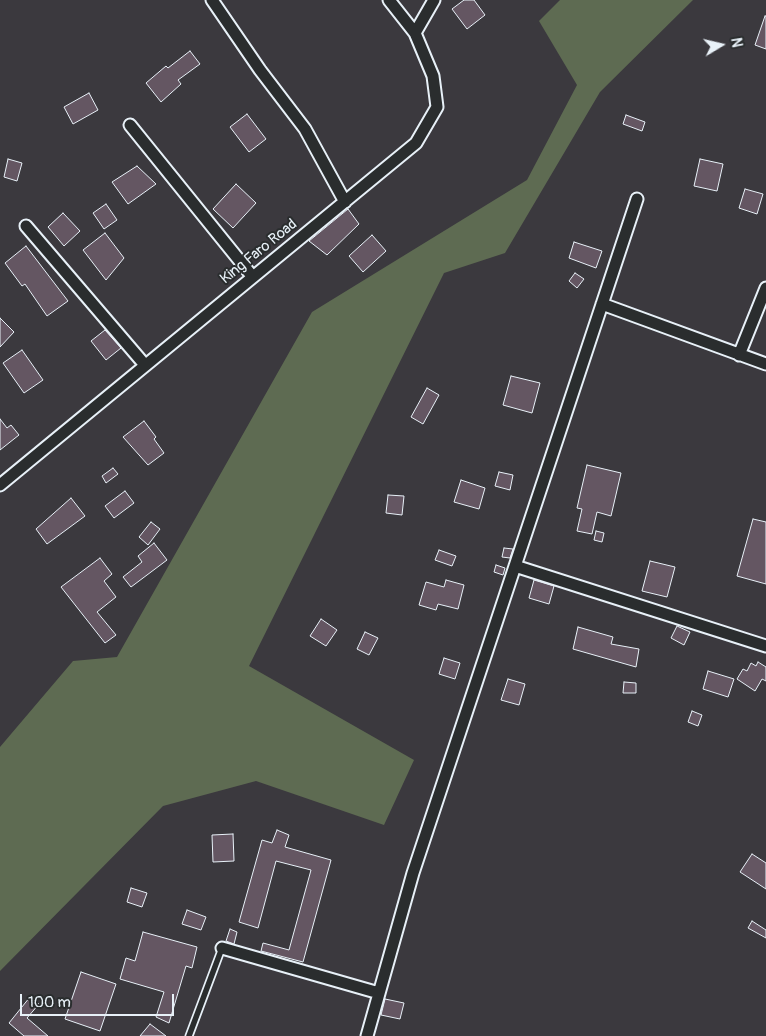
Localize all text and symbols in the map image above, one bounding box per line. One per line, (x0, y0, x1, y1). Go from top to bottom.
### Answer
north arrow (696, 20, 746, 70)
text: N (727, 37, 745, 49)
street label: King Faro Road (217, 216, 301, 288)
scale bar (22, 984, 176, 1016)
text: 100 m (28, 993, 71, 1012)

